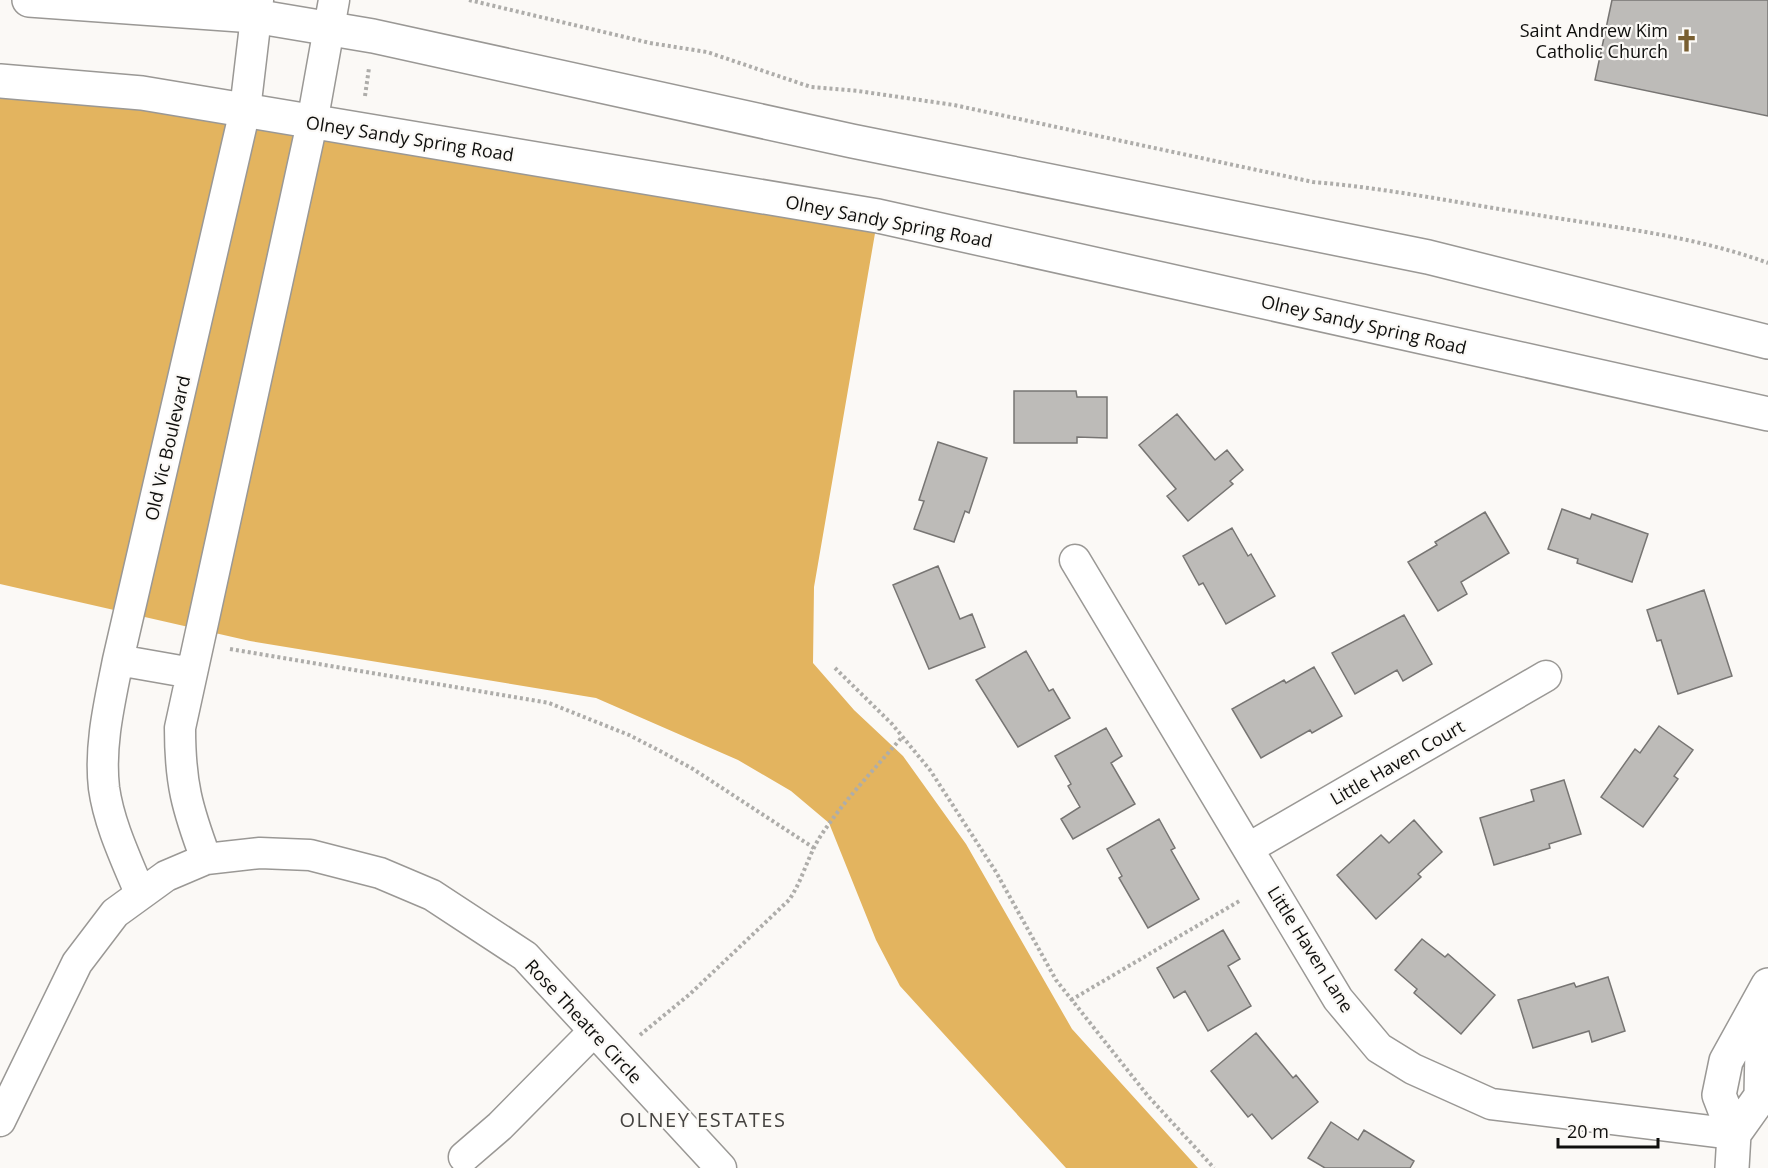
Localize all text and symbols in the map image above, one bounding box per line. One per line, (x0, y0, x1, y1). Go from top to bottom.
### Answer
place label: Saint Andrew Kim Catholic Church (1520, 18, 1668, 63)
church icon: Saint Andrew Kim Catholic Church (1673, 27, 1699, 53)
street label: Olney Sandy Spring Road (304, 110, 516, 166)
street label: Olney Sandy Spring Road (784, 189, 994, 253)
street label: Olney Sandy Spring Road (1259, 289, 1469, 359)
street label: Old Vic Boulevard (139, 373, 195, 523)
street label: Little Haven Court (1326, 714, 1468, 810)
street label: Little Haven Lane (1262, 881, 1360, 1017)
street label: Rose Theatre Circle (520, 954, 648, 1088)
district label: OLNEY ESTATES (620, 1106, 786, 1133)
scale bar (1558, 1111, 1658, 1149)
text: 20 m (1567, 1119, 1609, 1143)

